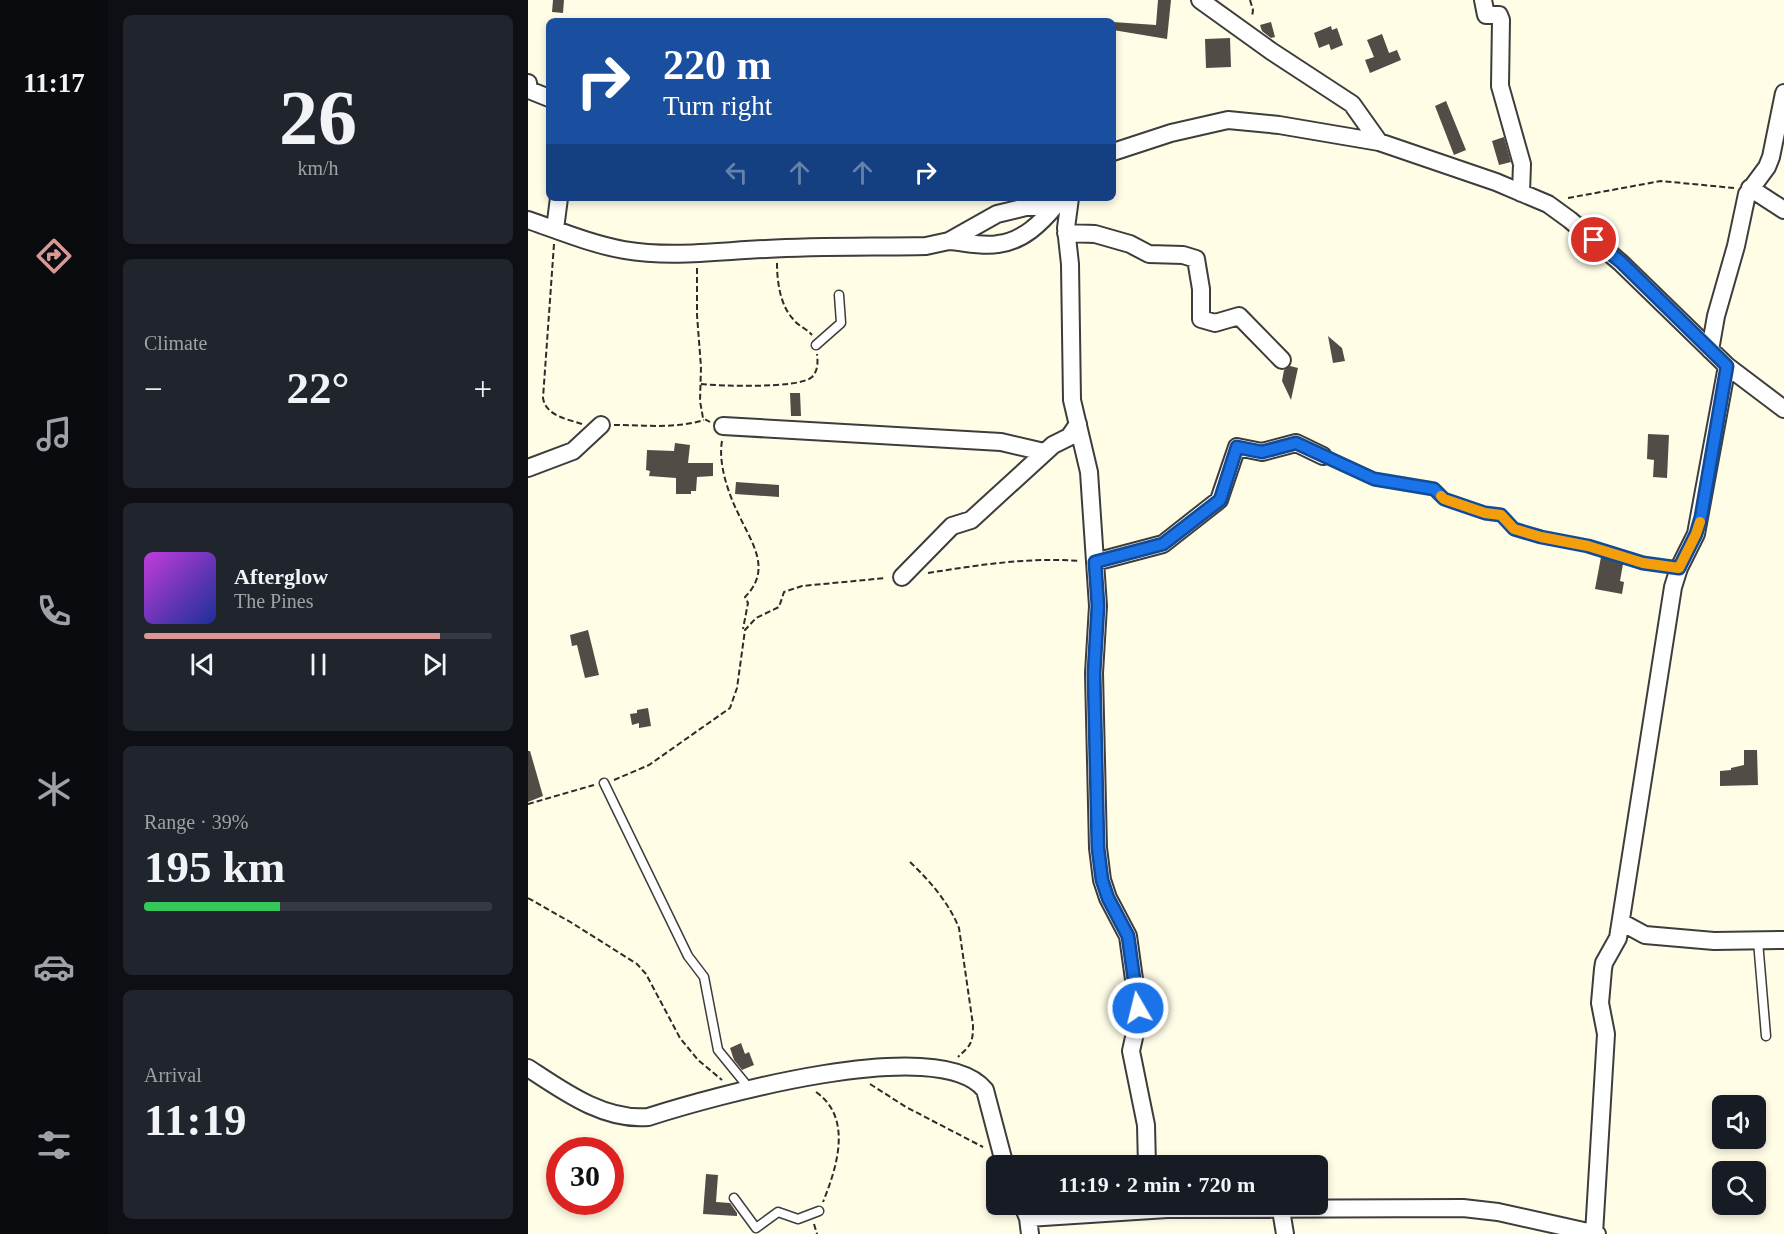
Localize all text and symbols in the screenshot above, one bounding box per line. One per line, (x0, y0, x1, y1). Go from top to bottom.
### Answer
icon: right (564, 42, 642, 120)
text: 220 m (663, 42, 772, 88)
text: 11:17 (23, 68, 85, 98)
text: 26 (279, 74, 357, 161)
text: Turn right (663, 91, 772, 121)
icon: left (720, 156, 753, 189)
icon: ahead (783, 156, 816, 189)
icon: ahead (846, 156, 879, 189)
icon: right (909, 156, 942, 189)
text: km/h (297, 157, 339, 179)
pin (1568, 214, 1619, 265)
icon: arrive (1577, 223, 1610, 256)
icon: directions (33, 235, 75, 277)
text: Climate (144, 332, 207, 354)
text: 22° (287, 363, 350, 413)
text: − (144, 371, 163, 407)
text: + (473, 371, 492, 407)
icon: music (33, 413, 75, 455)
text: Afterglow (234, 564, 328, 589)
icon: phone (33, 590, 75, 632)
text: The Pines (234, 590, 313, 612)
icon: previous (186, 648, 219, 681)
icon: pause (302, 648, 335, 681)
icon: next (418, 648, 451, 681)
icon: climate (33, 768, 75, 810)
text: Range · 39% (144, 811, 248, 833)
text: 195 km (144, 842, 285, 892)
icon: car (33, 946, 75, 988)
position arrow (1106, 976, 1170, 1040)
text: Arrival (144, 1064, 202, 1086)
text: 11:19 (144, 1095, 247, 1145)
map controls (1712, 1095, 1766, 1215)
button: sound (1712, 1095, 1766, 1149)
icon: filters (33, 1124, 75, 1166)
speed limit sign: 30 (546, 1137, 624, 1215)
button: search (1712, 1161, 1766, 1215)
text: 11:19 · 2 min · 720 m (1059, 1172, 1255, 1197)

